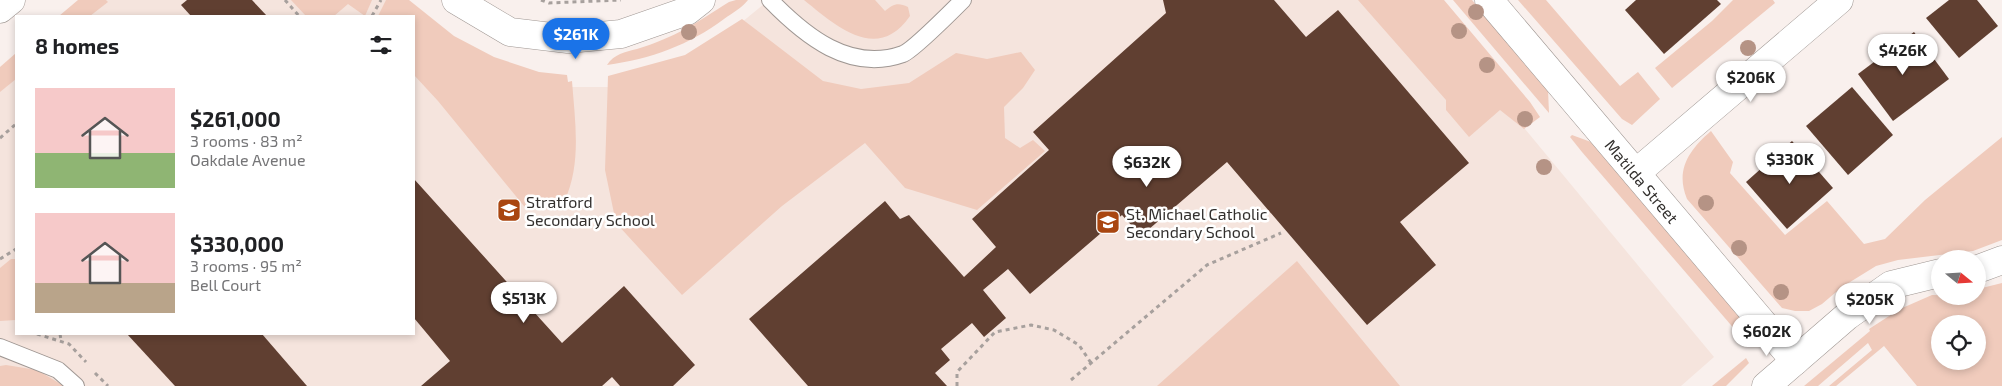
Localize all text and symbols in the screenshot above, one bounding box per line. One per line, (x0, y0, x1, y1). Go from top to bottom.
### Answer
pin: $261K (541, 18, 611, 60)
text: $261K (553, 24, 599, 43)
icon: filters (367, 31, 395, 59)
text: 8 homes (35, 33, 119, 58)
pin: $426K (1868, 34, 1938, 76)
text: $426K (1879, 40, 1927, 59)
pin: $206K (1716, 61, 1786, 103)
text: $206K (1727, 67, 1775, 86)
text: $261,000 (190, 106, 281, 131)
icon: home (75, 108, 135, 168)
text: 3 rooms · 83 m² (190, 131, 303, 150)
street label: Matilda Street (1601, 135, 1683, 227)
pin: $330K (1755, 142, 1825, 185)
pin: $632K (1112, 146, 1182, 188)
text: $330K (1766, 149, 1814, 168)
text: Oakdale Avenue (190, 150, 306, 169)
text: $632K (1123, 152, 1171, 171)
place label: Stratford Secondary School (526, 192, 655, 229)
school or university icon: Stratford Secondary School (496, 197, 522, 223)
place label: St. Michael Catholic Secondary School (1126, 204, 1268, 241)
school or university icon: St. Michael Catholic Secondary School (1095, 209, 1121, 235)
text: $330,000 (190, 231, 284, 256)
icon: home (75, 233, 135, 293)
north arrow (1931, 250, 1986, 305)
map controls (1931, 250, 1986, 370)
text: 3 rooms · 95 m² (190, 256, 302, 275)
text: Bell Court (190, 275, 261, 294)
pin: $513K (489, 282, 559, 324)
pin: $205K (1835, 282, 1905, 325)
text: $513K (502, 288, 546, 307)
text: $205K (1846, 289, 1894, 308)
pin: $602K (1732, 314, 1802, 357)
button: locate (1931, 315, 1986, 370)
text: $602K (1743, 321, 1791, 340)

